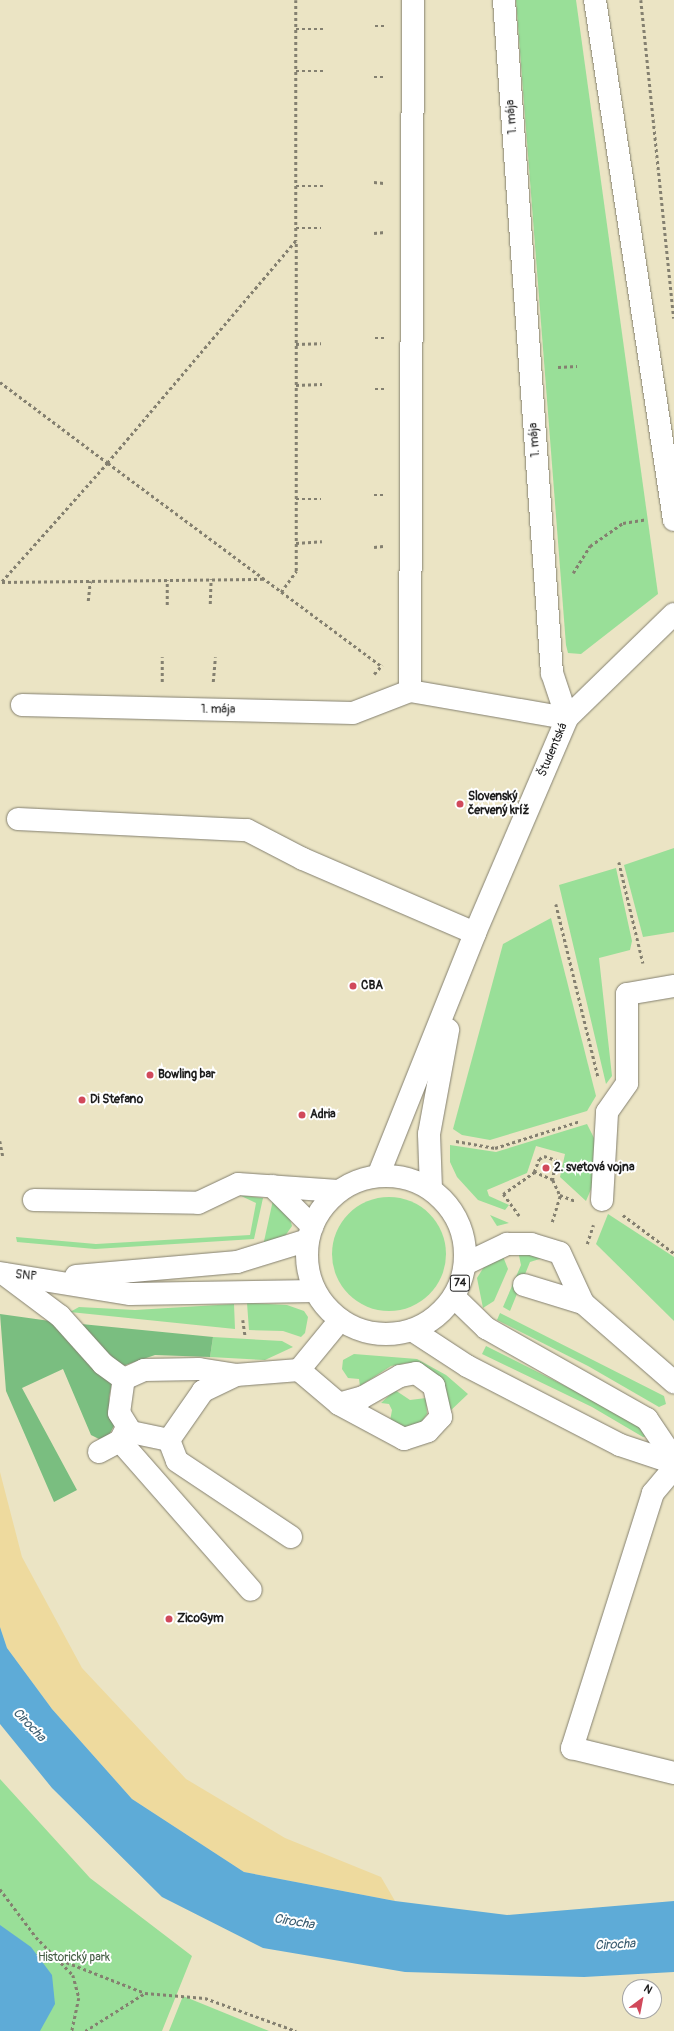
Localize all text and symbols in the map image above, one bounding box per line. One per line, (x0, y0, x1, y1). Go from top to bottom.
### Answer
street label: 1. mája (504, 99, 520, 135)
street label: 1. mája (527, 422, 543, 458)
street label: 1. mája (201, 702, 235, 718)
street label: Študentská (535, 721, 571, 779)
place label: Slovenský červený kríž (468, 790, 529, 818)
marker: Slovenský červený kríž (455, 799, 465, 809)
place label: CBA (361, 979, 383, 993)
marker: CBA (348, 981, 358, 991)
place label: Bowling bar (158, 1068, 215, 1082)
marker: Bowling bar (145, 1070, 155, 1080)
place label: Di Stefano (90, 1093, 143, 1107)
marker: Di Stefano (77, 1095, 87, 1105)
place label: Adria (310, 1108, 336, 1122)
marker: Adria (297, 1110, 307, 1120)
place label: 2. svetová vojna (554, 1161, 634, 1175)
marker: 2. svetová vojna (541, 1163, 551, 1173)
street label: SNP (14, 1268, 38, 1284)
road number: 74 (449, 1274, 471, 1292)
place label: ZicoGym (177, 1612, 224, 1626)
marker: ZicoGym (164, 1614, 174, 1624)
water label: Cirocha (9, 1705, 49, 1745)
water label: Cirocha (273, 1911, 315, 1933)
water label: Cirocha (594, 1936, 636, 1954)
park label: Historický park (38, 1951, 110, 1965)
north arrow (622, 1979, 662, 2019)
text: N (641, 1982, 655, 1997)

